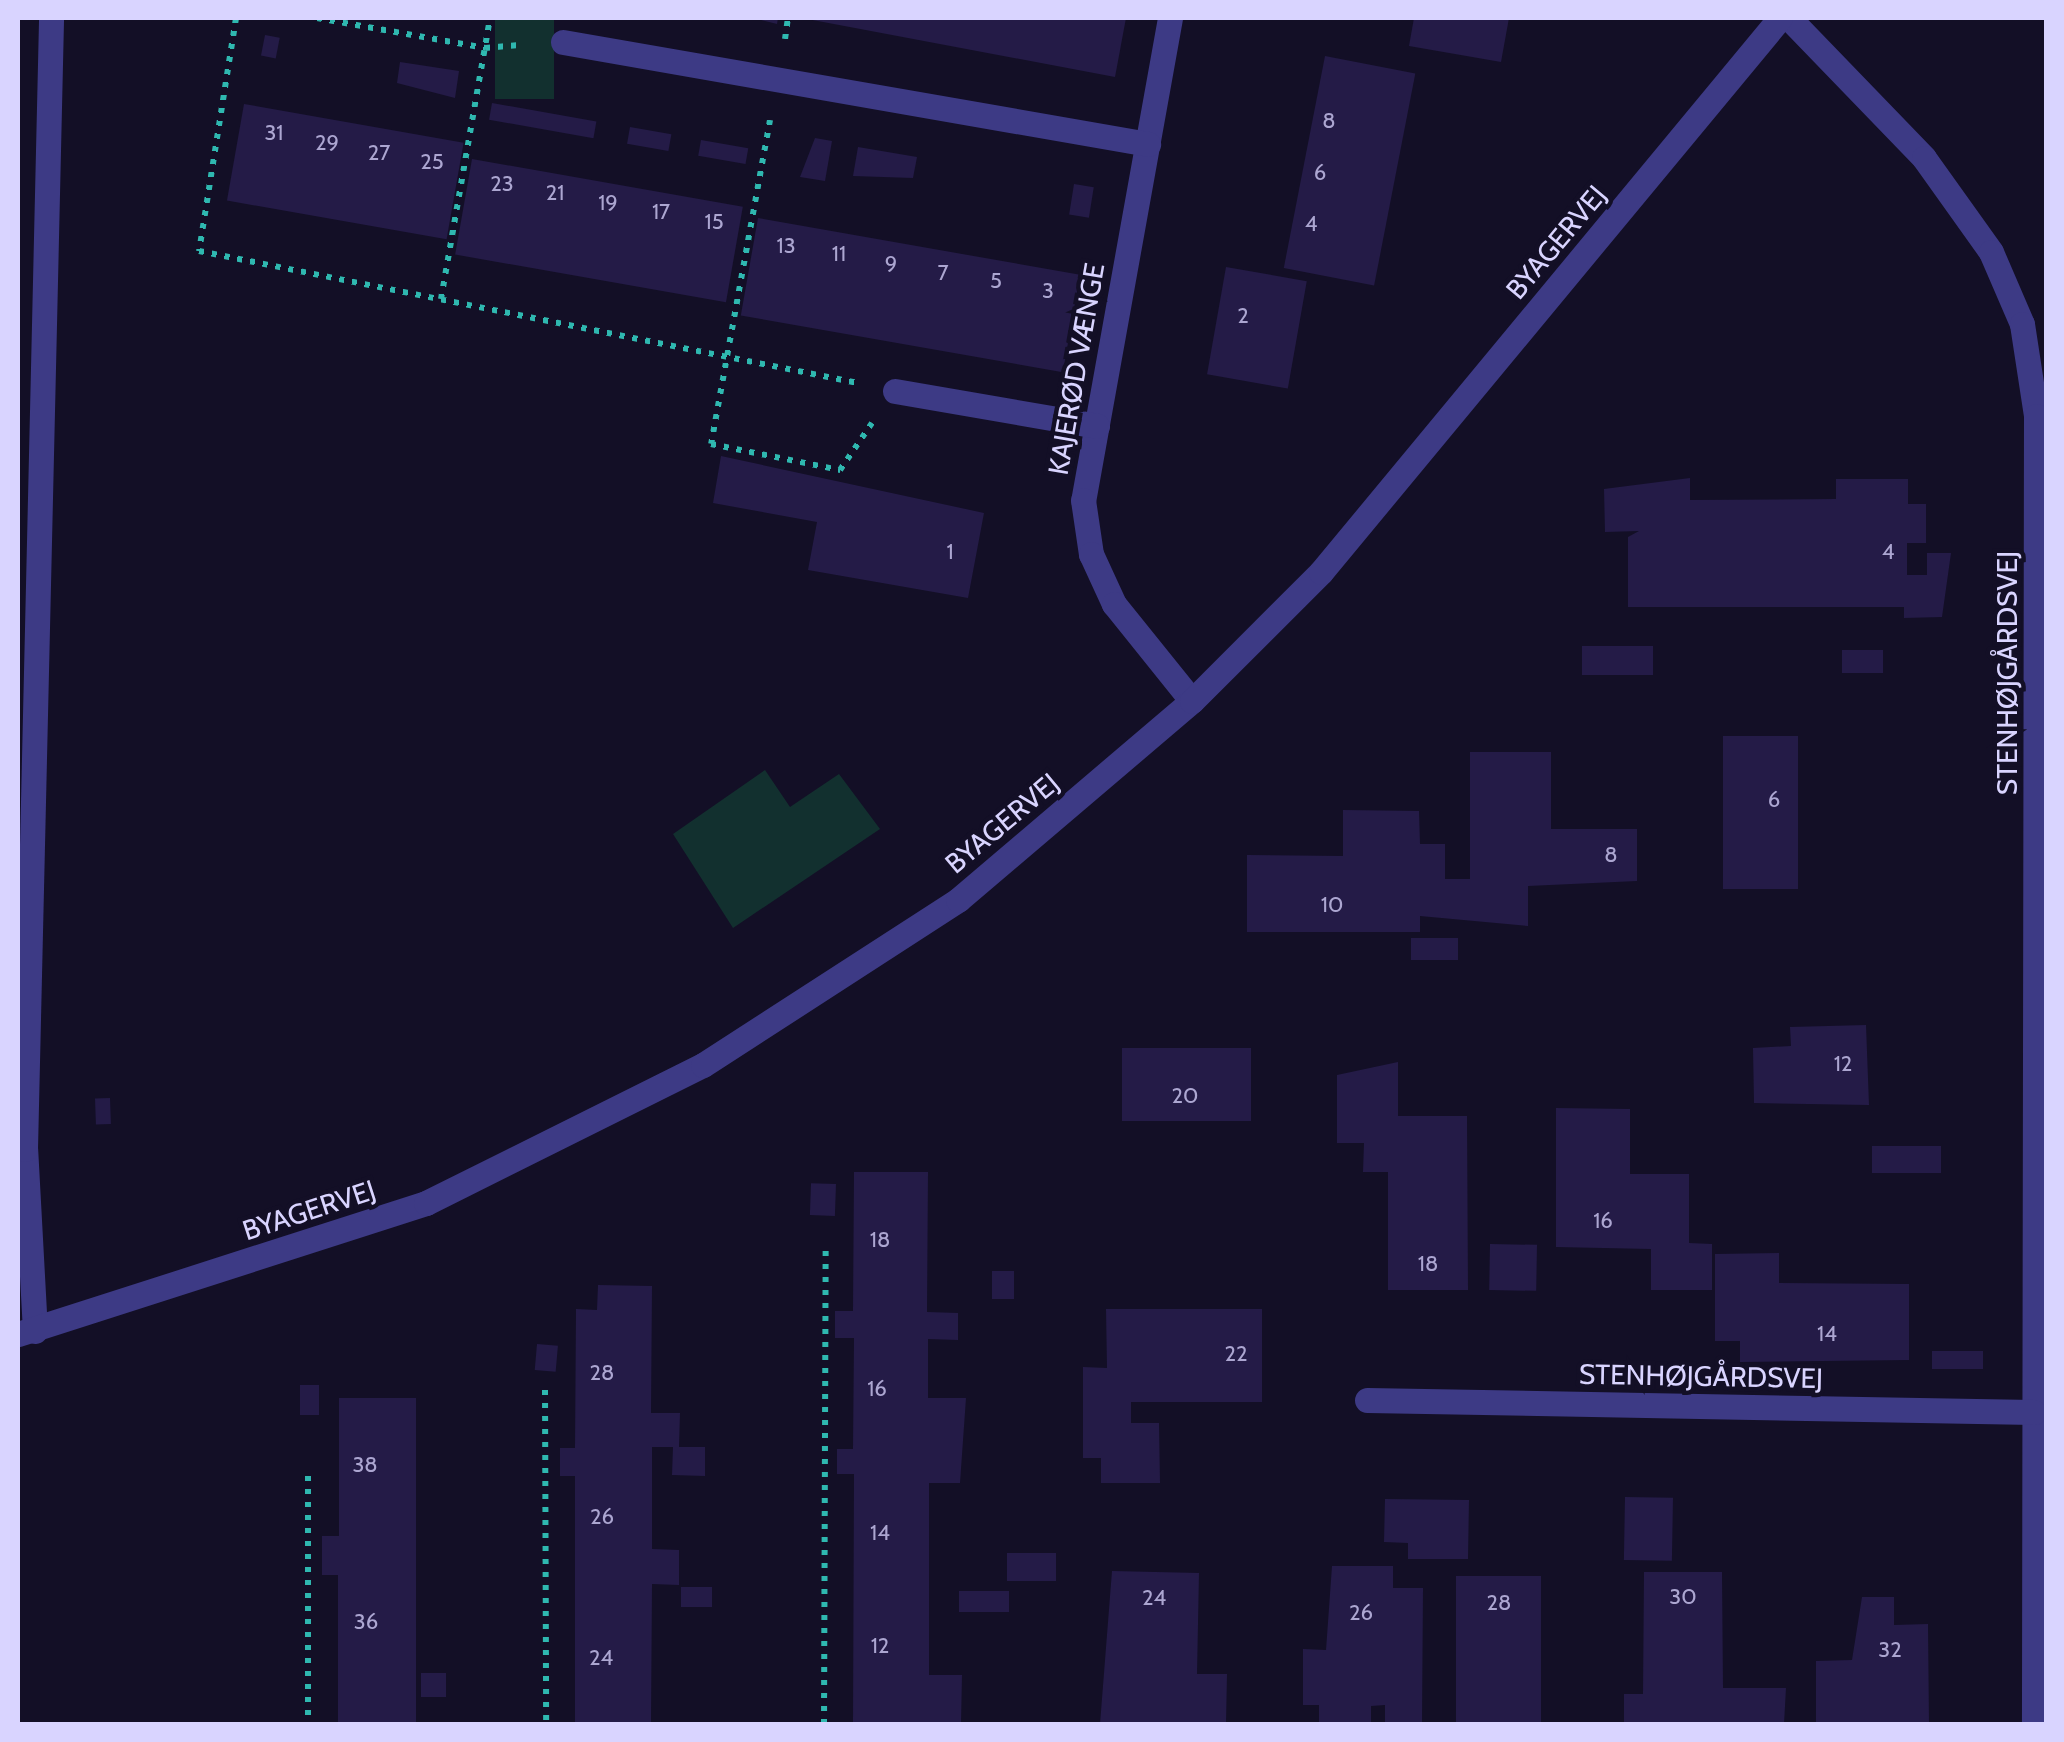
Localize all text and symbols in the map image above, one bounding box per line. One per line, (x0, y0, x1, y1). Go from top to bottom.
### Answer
house number: 8 (1322, 108, 1336, 134)
house number: 31 (264, 120, 284, 146)
house number: 29 (315, 130, 339, 156)
house number: 27 (368, 140, 390, 166)
house number: 25 (420, 149, 444, 175)
house number: 6 (1314, 160, 1326, 186)
house number: 23 (490, 171, 514, 197)
street label: BYAGERVEJ (1499, 178, 1613, 306)
house number: 21 (546, 180, 564, 206)
house number: 19 (598, 190, 618, 216)
house number: 17 (652, 199, 670, 225)
house number: 15 (704, 209, 724, 235)
house number: 4 (1305, 211, 1317, 237)
house number: 13 (776, 233, 796, 259)
house number: 11 (832, 241, 846, 267)
house number: 9 (885, 251, 897, 277)
house number: 7 (937, 260, 949, 286)
street label: KAJERØD VÆNGE (1041, 260, 1111, 478)
house number: 5 (990, 268, 1002, 294)
house number: 3 (1042, 278, 1054, 304)
house number: 2 (1237, 303, 1249, 329)
house number: 1 (946, 539, 954, 565)
house number: 4 (1882, 539, 1894, 565)
street label: STENHØJGÅRDSVEJ (1990, 551, 2024, 795)
street label: BYAGERVEJ (938, 766, 1066, 880)
house number: 6 (1768, 787, 1780, 813)
house number: 8 (1604, 842, 1618, 868)
house number: 10 (1321, 892, 1343, 918)
house number: 12 (1834, 1051, 1852, 1077)
house number: 20 (1172, 1083, 1198, 1109)
street label: BYAGERVEJ (238, 1173, 380, 1247)
house number: 16 (1593, 1208, 1613, 1234)
house number: 18 (870, 1227, 890, 1253)
house number: 18 (1418, 1251, 1438, 1277)
house number: 14 (1817, 1321, 1837, 1347)
house number: 22 (1224, 1341, 1248, 1367)
street label: STENHØJGÅRDSVEJ (1579, 1357, 1823, 1395)
house number: 28 (590, 1360, 614, 1386)
house number: 16 (867, 1376, 887, 1402)
house number: 38 (352, 1452, 378, 1478)
house number: 26 (590, 1504, 614, 1530)
house number: 14 (870, 1520, 890, 1546)
house number: 30 (1669, 1584, 1697, 1610)
house number: 24 (1142, 1585, 1166, 1611)
house number: 28 (1487, 1590, 1511, 1616)
house number: 26 (1349, 1600, 1373, 1626)
house number: 36 (354, 1609, 378, 1635)
house number: 12 (871, 1633, 889, 1659)
house number: 32 (1878, 1637, 1902, 1663)
house number: 24 (589, 1645, 613, 1671)

